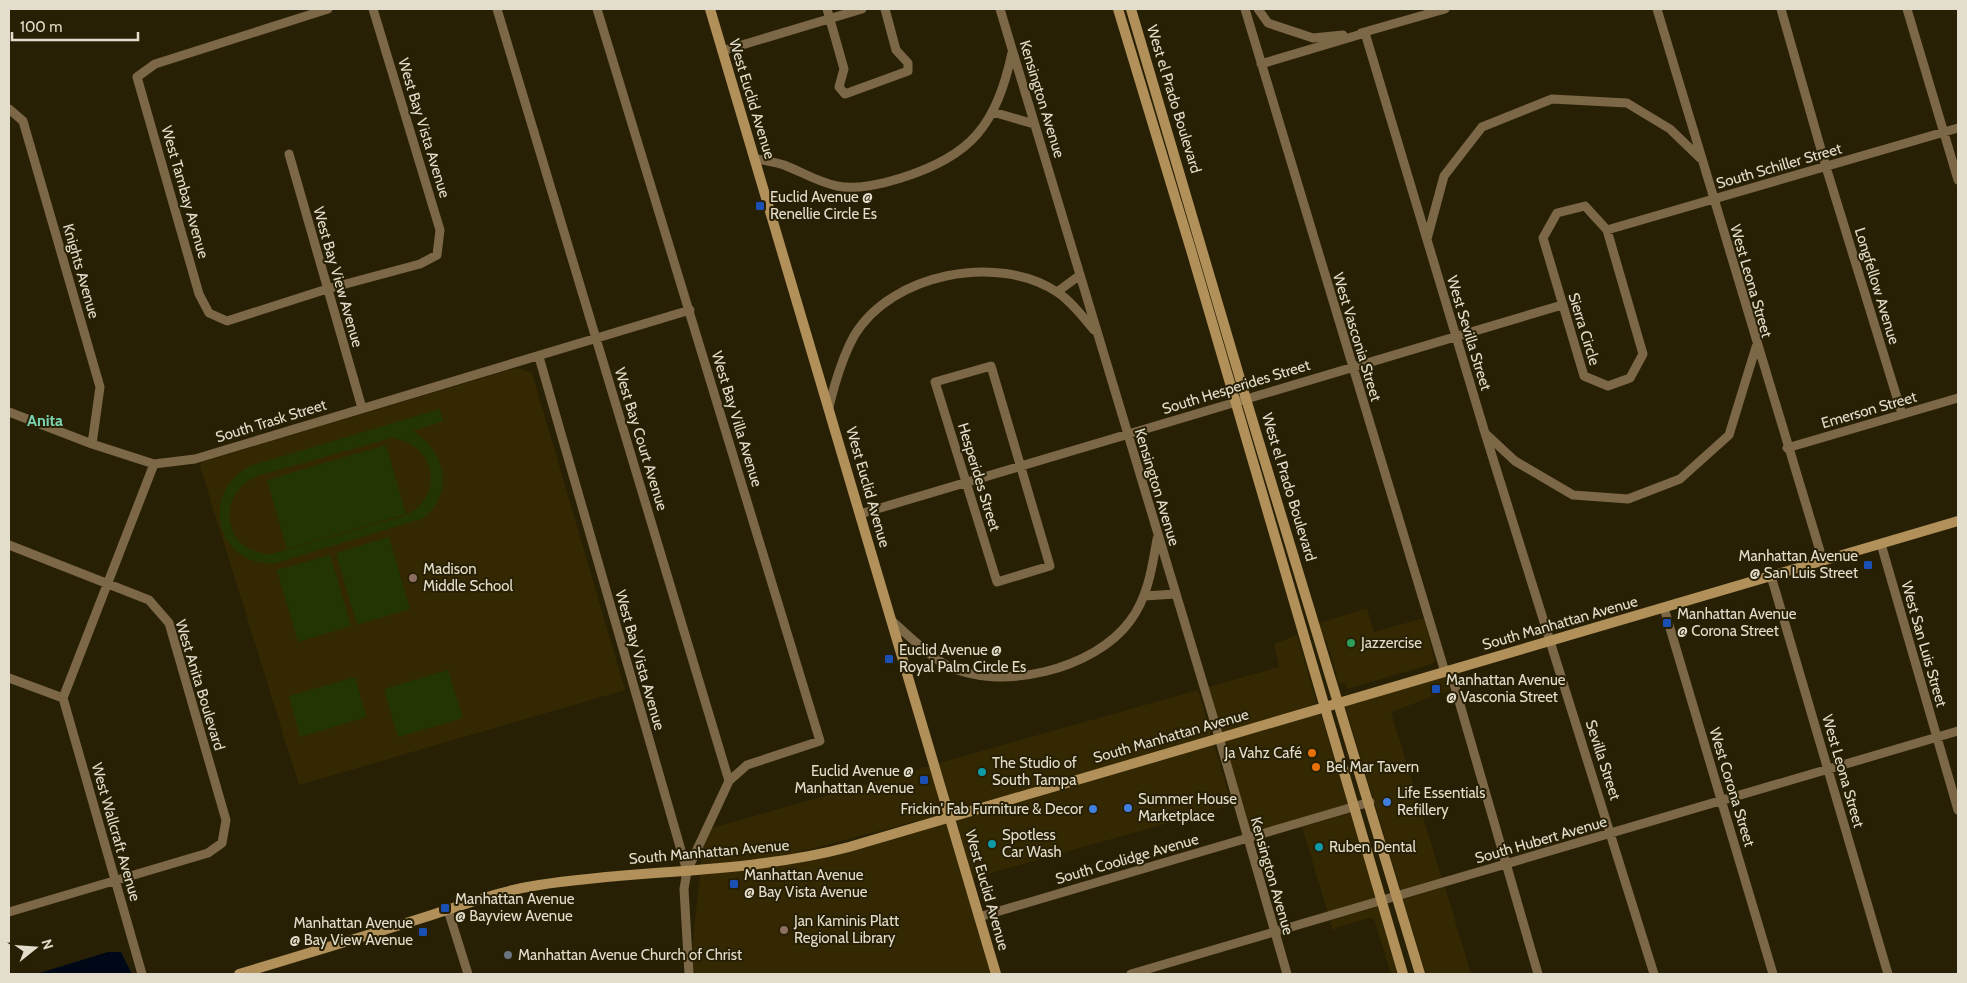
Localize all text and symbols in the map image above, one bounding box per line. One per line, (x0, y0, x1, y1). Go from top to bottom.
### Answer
scale bar (12, 10, 139, 42)
text: 100 m (20, 18, 62, 36)
street label: West el Prado Boulevard (1143, 23, 1205, 175)
street label: West Euclid Avenue (725, 37, 779, 162)
street label: Kensington Avenue (1016, 38, 1069, 160)
street label: West Bay Vista Avenue (394, 56, 454, 200)
street label: West Tambay Avenue (157, 124, 213, 261)
street label: South Schiller Street (1714, 139, 1844, 193)
place label: Euclid Avenue @ Renellie Circle Es (770, 188, 877, 223)
marker: Euclid Avenue @ Renellie Circle Es (754, 200, 766, 212)
street label: West Bay View Avenue (309, 205, 367, 350)
street label: Knights Avenue (59, 222, 103, 321)
street label: West Leona Street (1726, 222, 1776, 340)
street label: Longfellow Avenue (1851, 226, 1903, 347)
street label: West Vasconia Street (1329, 271, 1385, 403)
street label: West Sevilla Street (1443, 273, 1495, 393)
street label: Sierra Circle (1564, 291, 1604, 368)
street label: West Bay Villa Avenue (708, 349, 766, 489)
street label: South Hesperides Street (1160, 356, 1312, 418)
street label: West Bay Court Avenue (611, 365, 671, 513)
street label: Emerson Street (1819, 388, 1919, 432)
street label: South Trask Street (213, 396, 329, 446)
district label: Anita (27, 411, 63, 430)
street label: West el Prado Boulevard (1258, 411, 1320, 563)
street label: Hesperides Street (954, 421, 1004, 533)
street label: West Euclid Avenue (842, 425, 894, 550)
street label: Kensington Avenue (1131, 426, 1184, 548)
place label: Manhattan Avenue @ San Luis Street (1739, 547, 1858, 582)
marker: Manhattan Avenue @ San Luis Street (1862, 559, 1874, 571)
place label: Madison Middle School (423, 560, 514, 595)
marker: Madison Middle School (407, 572, 419, 584)
street label: West San Luis Street (1897, 579, 1951, 709)
street label: West Bay Vista Avenue (611, 588, 669, 733)
street label: South Manhattan Avenue (1480, 592, 1640, 654)
place label: Manhattan Avenue @ Corona Street (1677, 605, 1797, 640)
street label: West Anita Boulevard (172, 617, 228, 753)
marker: Manhattan Avenue @ Corona Street (1661, 617, 1673, 629)
place label: Jazzercise (1360, 634, 1422, 652)
marker: Jazzercise (1345, 637, 1357, 649)
place label: Euclid Avenue @ Royal Palm Circle Es (899, 641, 1026, 676)
marker: Euclid Avenue @ Royal Palm Circle Es (883, 653, 895, 665)
place label: Manhattan Avenue @ Vasconia Street (1446, 671, 1566, 706)
marker: Manhattan Avenue @ Vasconia Street (1430, 683, 1442, 695)
street label: South Manhattan Avenue (1091, 705, 1251, 767)
street label: West Leona Street (1818, 712, 1868, 830)
street label: Sevilla Street (1582, 718, 1624, 802)
street label: West Corona Street (1705, 725, 1759, 849)
place label: Ja Vahz Café (1224, 744, 1302, 762)
marker: Ja Vahz Café (1306, 747, 1318, 759)
place label: The Studio of South Tampa (992, 754, 1077, 789)
place label: Bel Mar Tavern (1326, 758, 1419, 776)
street label: West Wallcraft Avenue (88, 761, 144, 904)
marker: Bel Mar Tavern (1310, 761, 1322, 773)
place label: Euclid Avenue @ Manhattan Avenue (795, 762, 914, 797)
marker: The Studio of South Tampa (976, 766, 988, 778)
marker: Euclid Avenue @ Manhattan Avenue (918, 774, 930, 786)
place label: Life Essentials Refillery (1397, 784, 1485, 819)
place label: Summer House Marketplace (1138, 790, 1237, 825)
marker: Life Essentials Refillery (1381, 796, 1393, 808)
place label: Frickin' Fab Furniture & Decor (901, 800, 1083, 818)
marker: Summer House Marketplace (1122, 802, 1134, 814)
marker: Frickin' Fab Furniture & Decor (1087, 803, 1099, 815)
street label: South Hubert Avenue (1473, 812, 1609, 867)
street label: Kensington Avenue (1247, 815, 1298, 937)
place label: Spotless Car Wash (1002, 826, 1062, 861)
street label: West Euclid Avenue (961, 828, 1013, 953)
street label: South Coolidge Avenue (1053, 830, 1201, 888)
street label: South Manhattan Avenue (628, 836, 790, 868)
marker: Spotless Car Wash (986, 838, 998, 850)
place label: Ruben Dental (1329, 838, 1417, 856)
marker: Ruben Dental (1313, 841, 1325, 853)
place label: Manhattan Avenue @ Bay Vista Avenue (744, 866, 868, 901)
marker: Manhattan Avenue @ Bay Vista Avenue (728, 878, 740, 890)
place label: Manhattan Avenue @ Bayview Avenue (455, 890, 575, 925)
marker: Manhattan Avenue @ Bayview Avenue (439, 902, 451, 914)
place label: Jan Kaminis Platt Regional Library (793, 912, 899, 947)
place label: Manhattan Avenue @ Bay View Avenue (289, 914, 413, 949)
north arrow (10, 923, 60, 973)
marker: Jan Kaminis Platt Regional Library (778, 924, 790, 936)
marker: Manhattan Avenue @ Bay View Avenue (417, 926, 429, 938)
text: N (37, 937, 57, 952)
place label: Manhattan Avenue Church of Christ (518, 946, 742, 964)
marker: Manhattan Avenue Church of Christ (502, 949, 514, 961)

